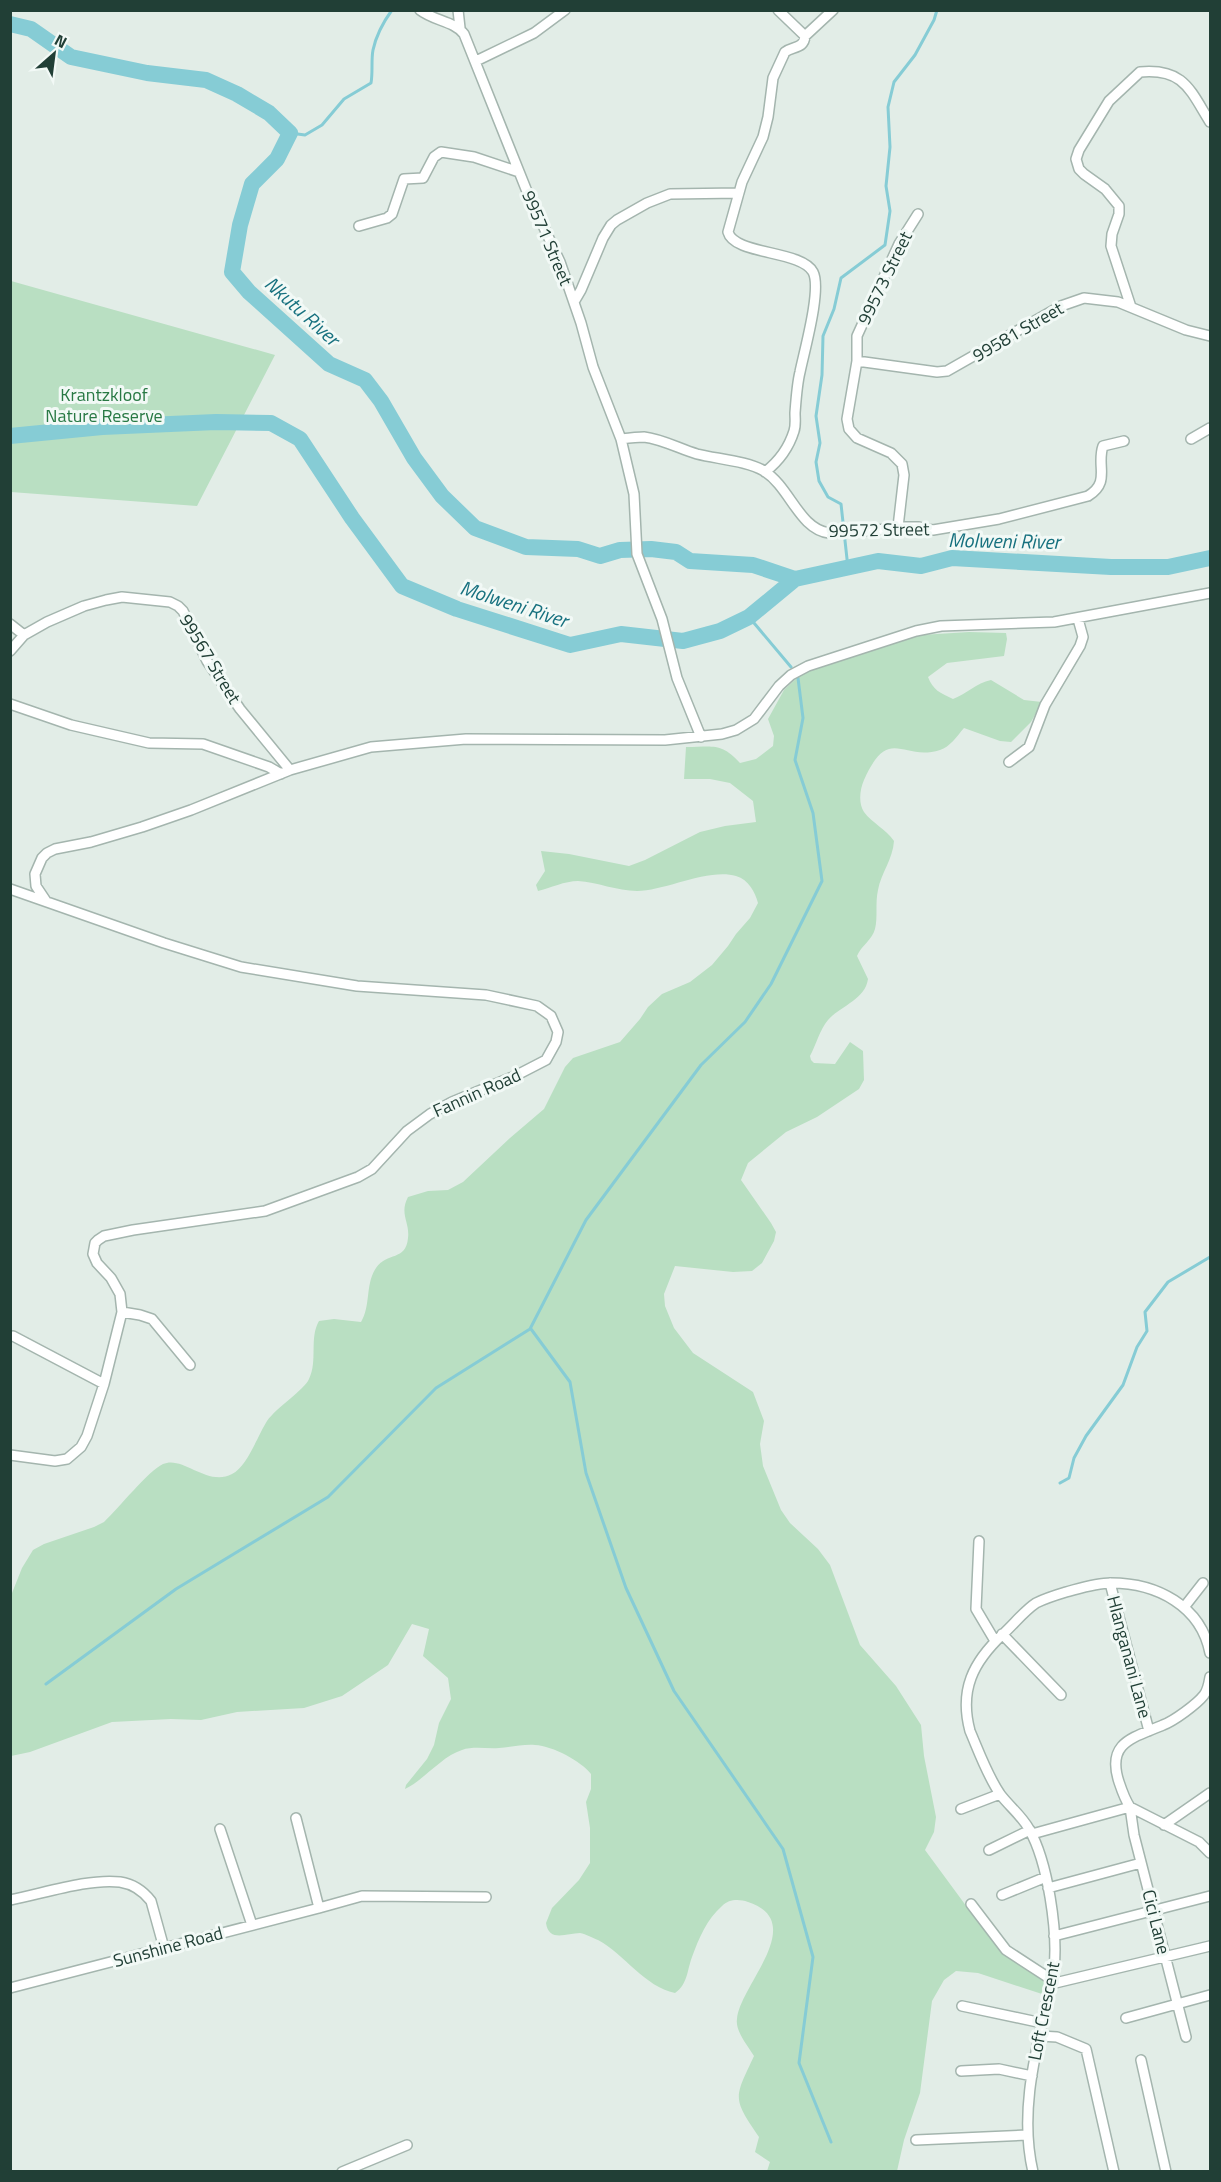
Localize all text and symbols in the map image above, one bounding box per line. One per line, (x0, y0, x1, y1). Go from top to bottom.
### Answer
north arrow (24, 24, 84, 84)
text: N (51, 28, 72, 54)
street label: 99571 Street (515, 186, 580, 290)
street label: 99573 Street (850, 226, 919, 329)
water label: Nkutu River (258, 268, 349, 355)
street label: 99581 Street (967, 294, 1069, 368)
park label: Krantzkloof Nature Reserve (45, 381, 163, 429)
street label: 99572 Street (828, 515, 930, 544)
water label: Molweni River (948, 524, 1063, 557)
water label: Molweni River (456, 572, 575, 636)
street label: 99567 Street (173, 609, 248, 709)
street label: Fannin Road (428, 1061, 525, 1124)
street label: Hlanganani Lane (1100, 1593, 1159, 1721)
street label: Cici Lane (1135, 1887, 1178, 1957)
street label: Sunshine Road (110, 1919, 226, 1974)
street label: Loft Crescent (1021, 1958, 1066, 2063)

